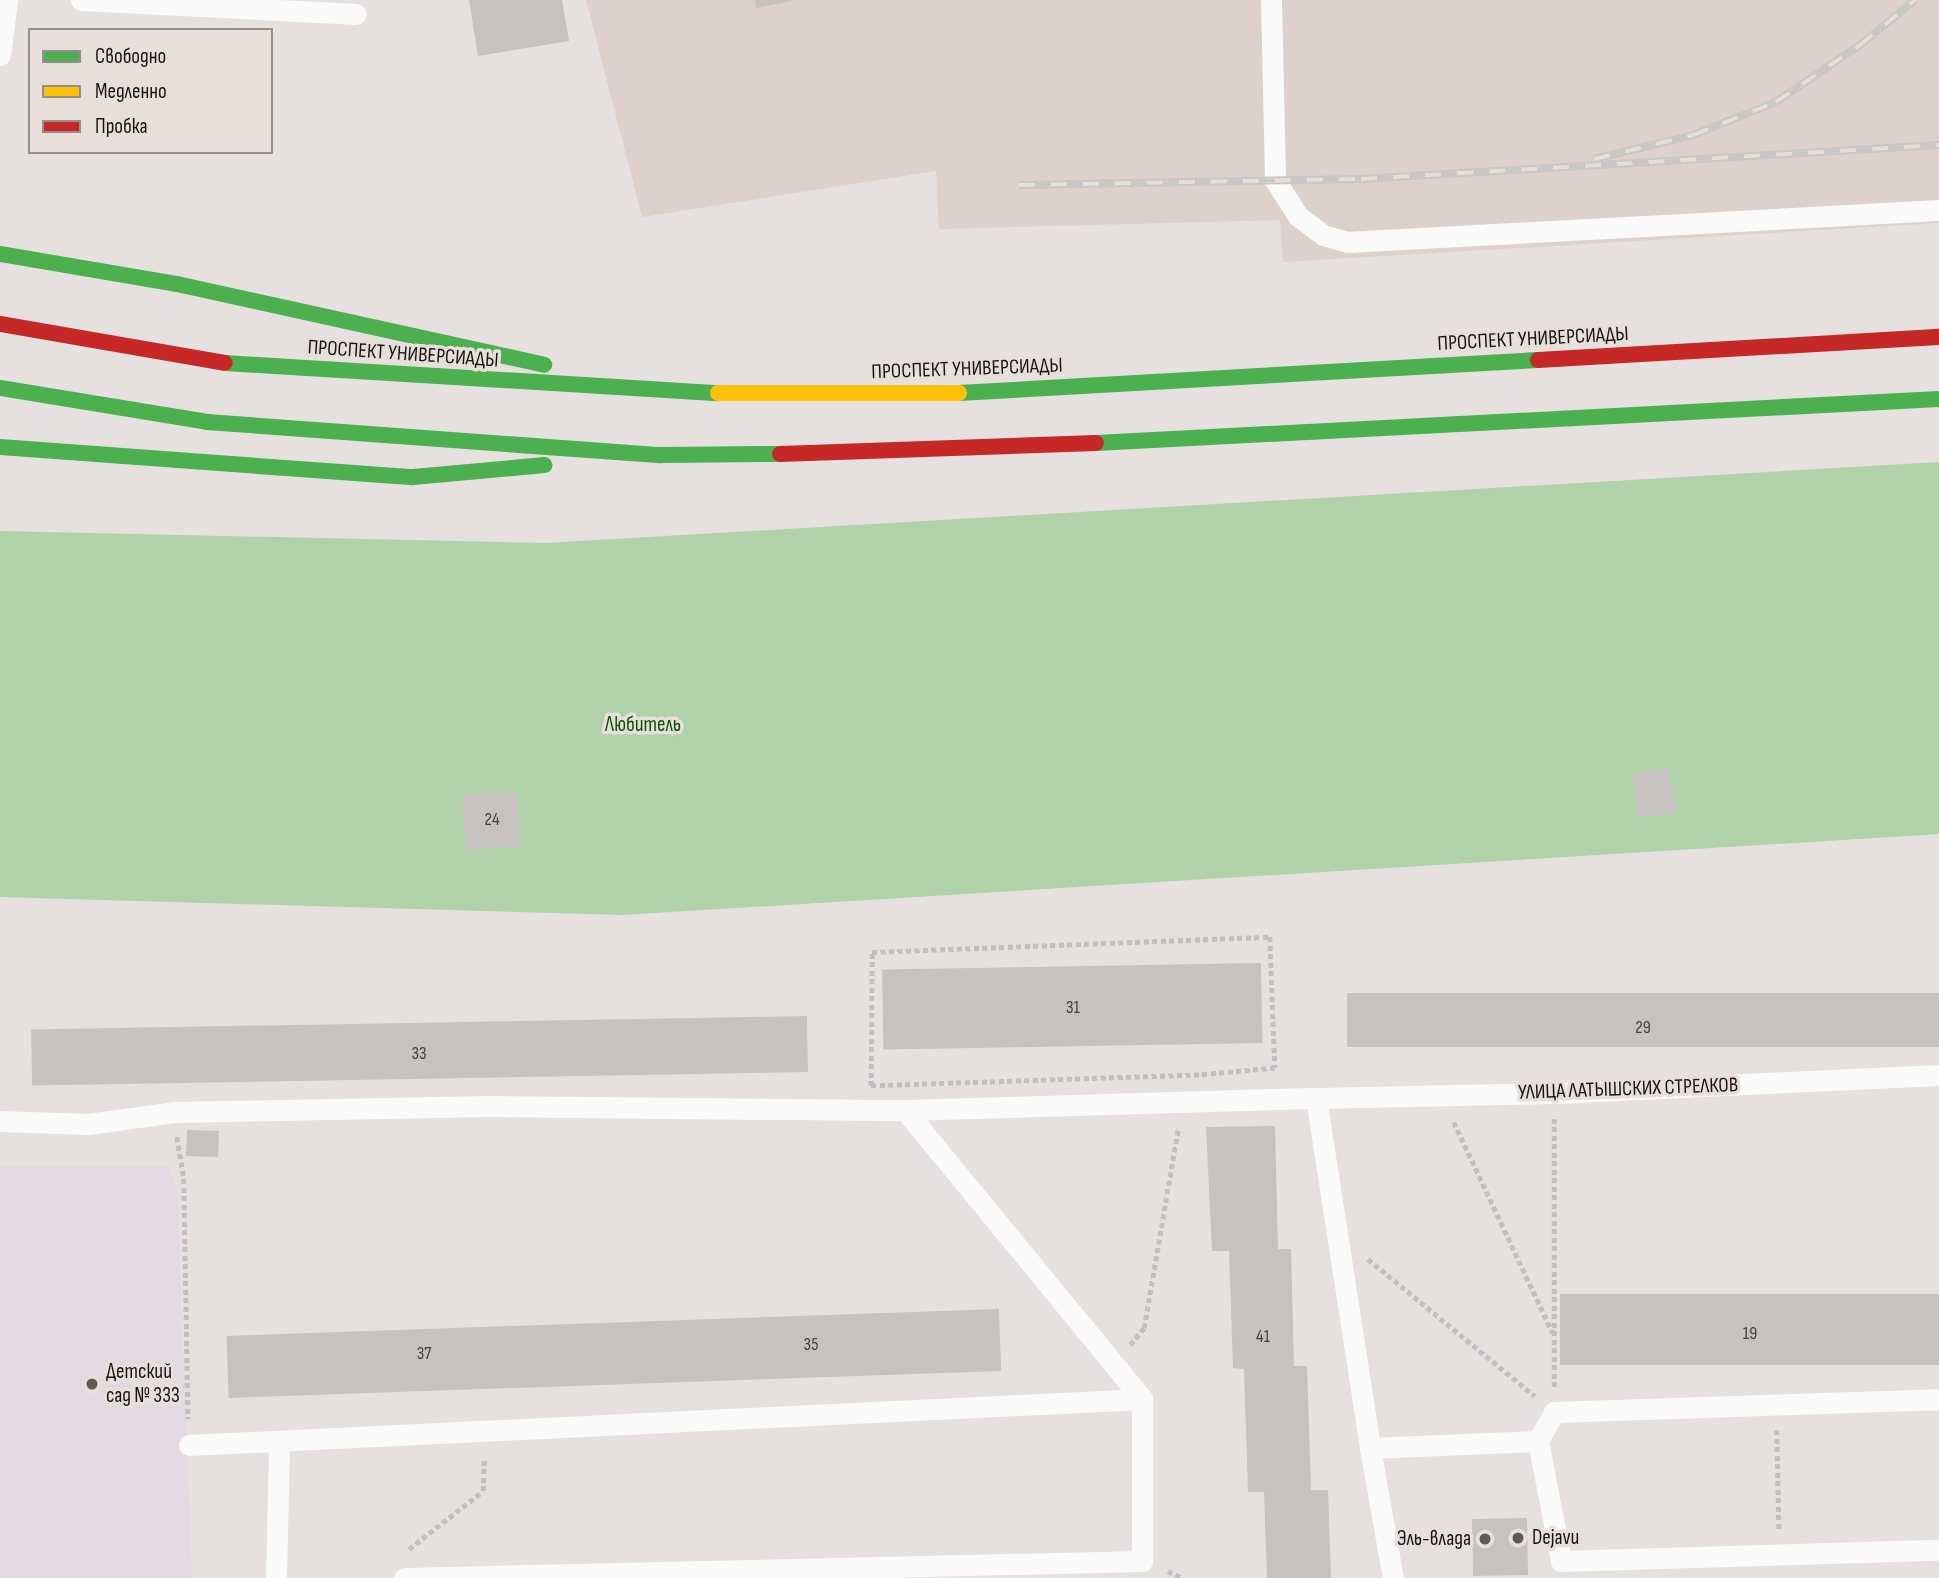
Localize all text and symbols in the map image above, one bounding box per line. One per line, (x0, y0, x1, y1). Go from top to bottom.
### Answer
legend (28, 28, 273, 154)
text: Свободно (95, 44, 166, 69)
text: Медленно (95, 79, 167, 104)
text: Пробка (95, 114, 148, 139)
street label: ПРОСПЕКТ УНИВЕРСИАДЫ (1437, 321, 1629, 357)
street label: ПРОСПЕКТ УНИВЕРСИАДЫ (307, 335, 499, 373)
street label: ПРОСПЕКТ УНИВЕРСИАДЫ (871, 353, 1063, 385)
park label: Любитель (605, 712, 681, 738)
house number: 24 (485, 809, 499, 831)
house number: 31 (1066, 997, 1080, 1019)
house number: 29 (1635, 1017, 1651, 1039)
house number: 33 (411, 1043, 427, 1065)
street label: УЛИЦА ЛАТЫШСКИХ СТРЕЛКОВ (1518, 1073, 1738, 1105)
house number: 19 (1743, 1323, 1757, 1345)
house number: 41 (1256, 1326, 1270, 1348)
house number: 35 (804, 1334, 818, 1356)
house number: 37 (417, 1343, 431, 1365)
place label: Детский сад № 333 (106, 1359, 180, 1409)
marker: Детский сад № 333 (84, 1376, 100, 1392)
place label: Dejavu (1532, 1525, 1579, 1551)
place label: Эль-влада (1397, 1526, 1471, 1552)
marker: Dejavu (1510, 1530, 1526, 1546)
marker: Эль-влада (1477, 1531, 1493, 1547)

